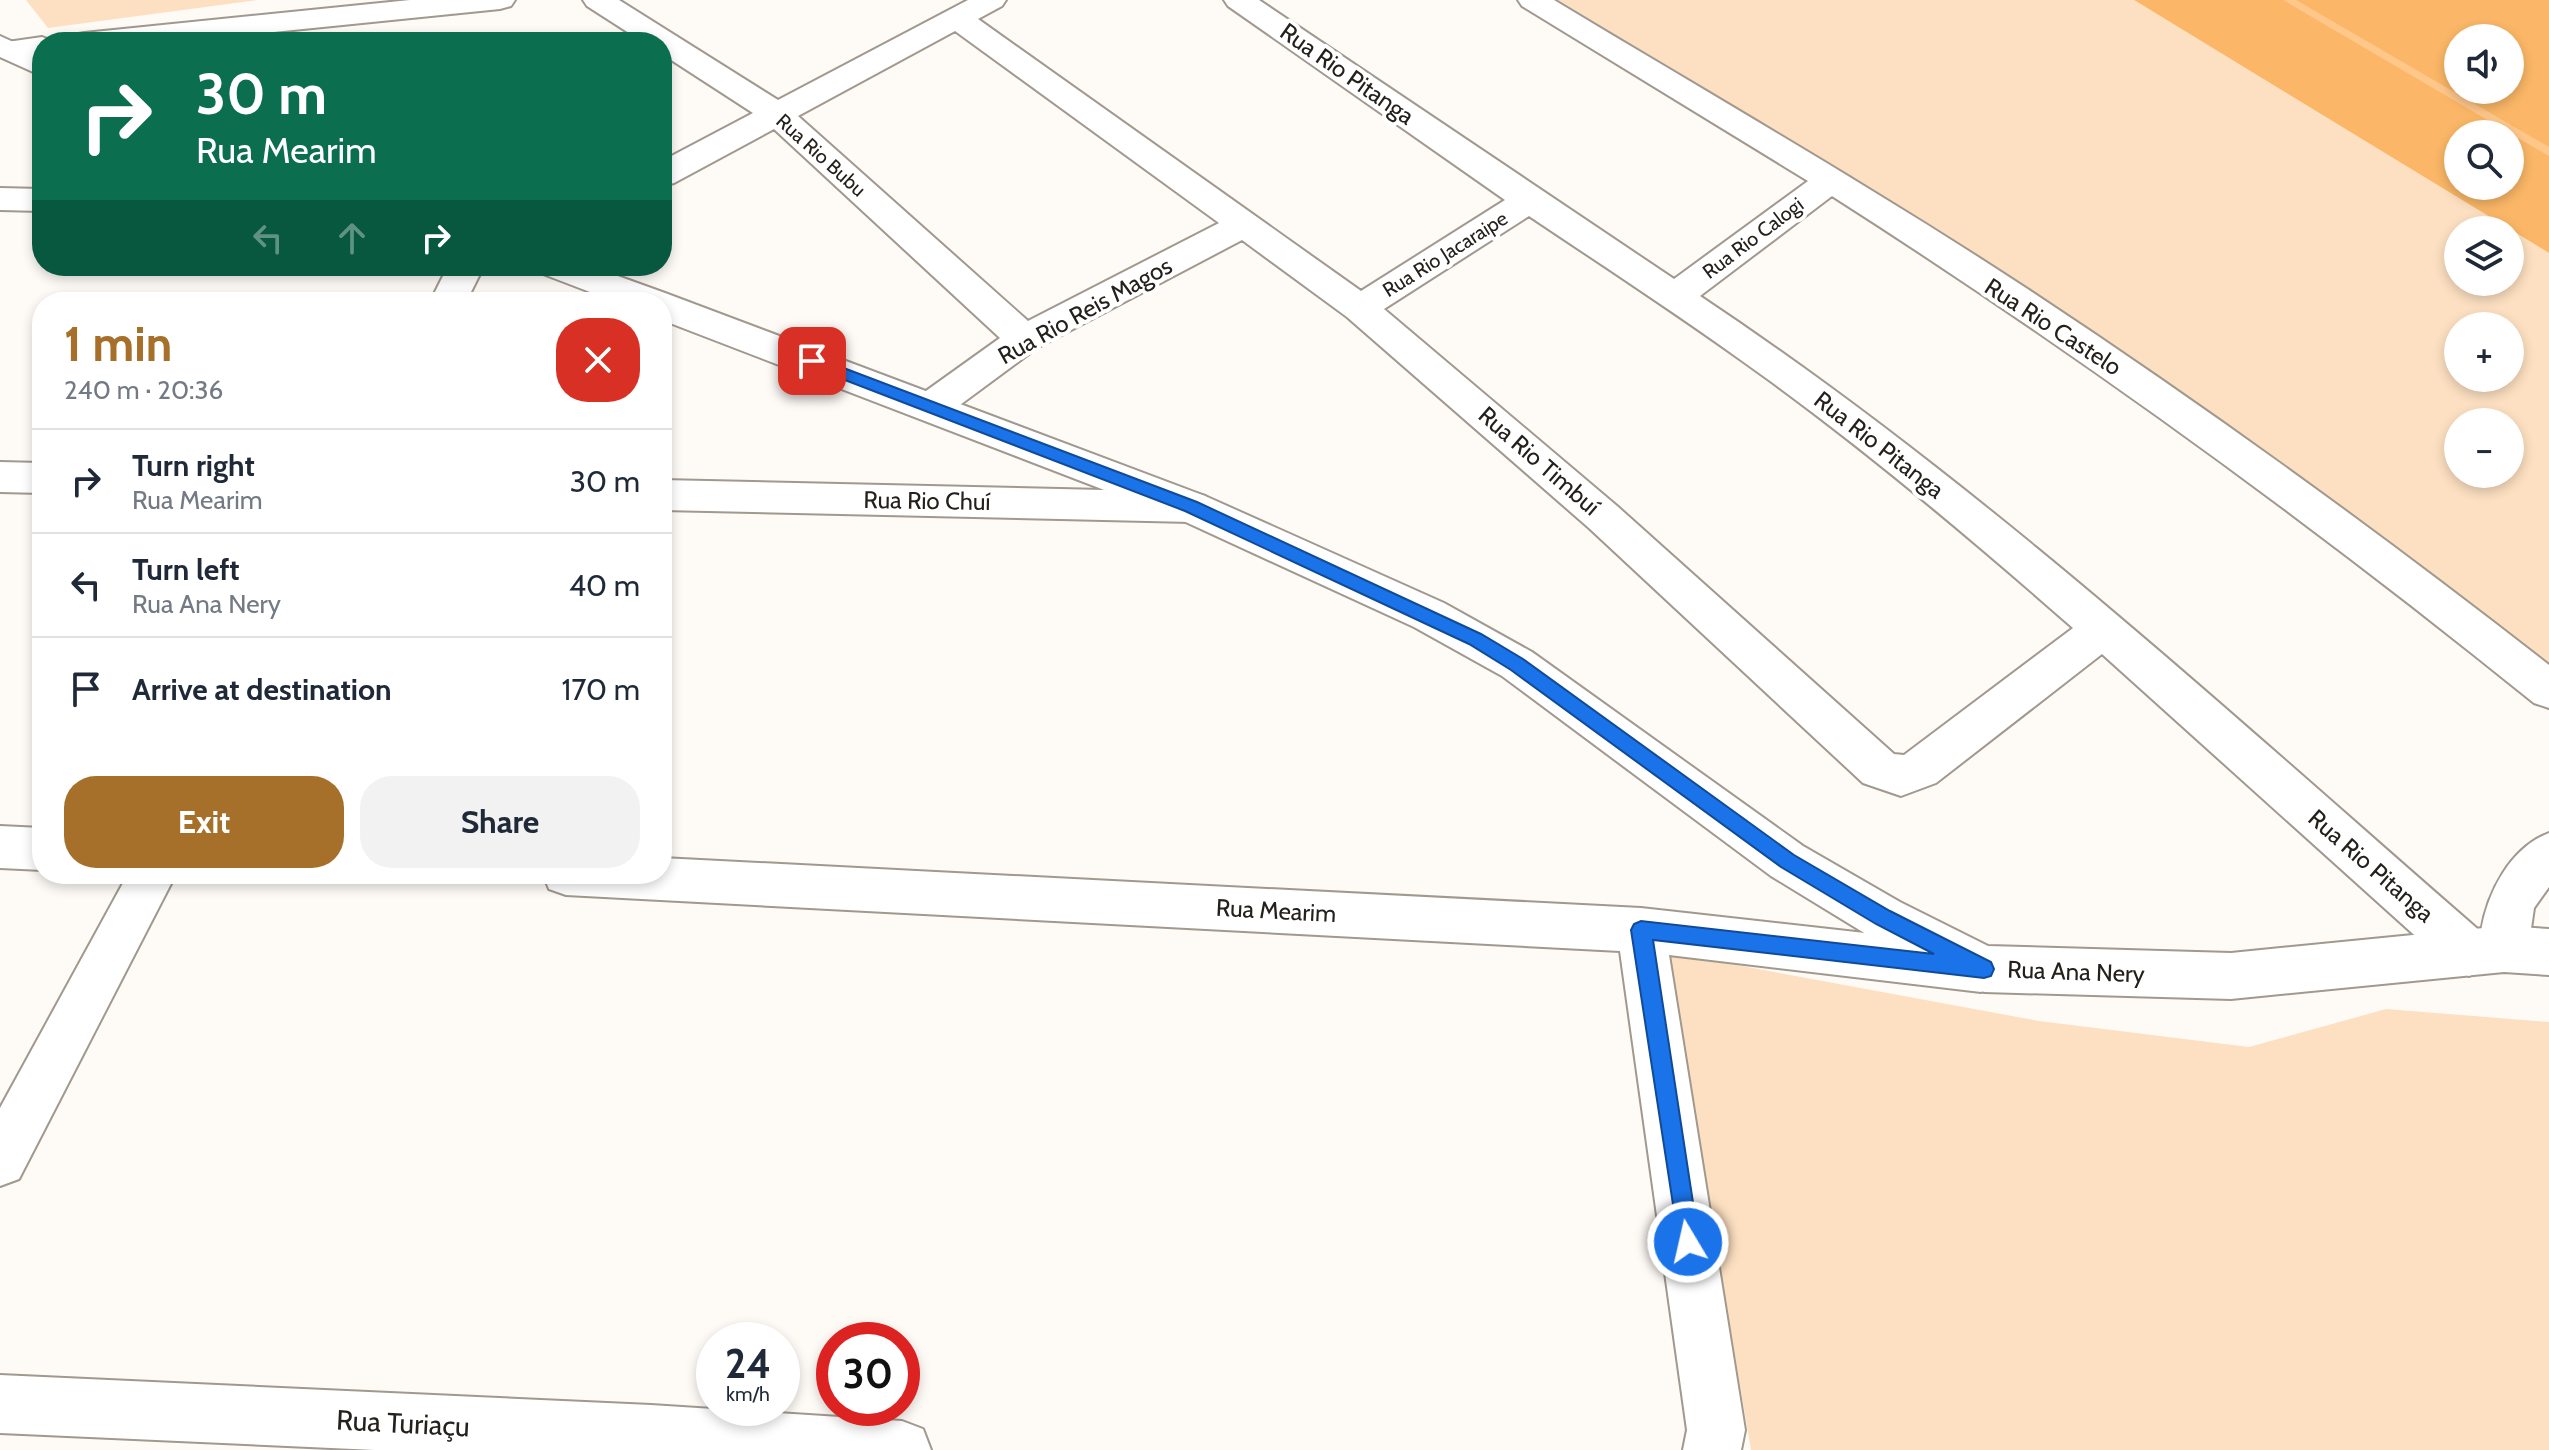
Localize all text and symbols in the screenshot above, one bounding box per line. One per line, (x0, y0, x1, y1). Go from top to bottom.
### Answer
street label: Rua Rio Pitanga (1275, 17, 1420, 131)
map controls (2444, 24, 2524, 488)
button: sound (2444, 24, 2524, 104)
text: 30 m (196, 60, 327, 128)
icon: right (64, 64, 168, 168)
street label: Rua Rio Bubu (771, 109, 871, 201)
button: search (2444, 120, 2524, 200)
text: Rua Mearim (196, 128, 377, 172)
street label: Rua Rio Calogi (1698, 192, 1808, 284)
street label: Rua Rio Jacaraipe (1378, 206, 1512, 302)
icon: left (246, 216, 290, 260)
icon: ahead (330, 216, 374, 260)
icon: right (414, 216, 458, 260)
button: layers (2444, 216, 2524, 296)
street label: Rua Rio Reis Magos (993, 251, 1177, 370)
street label: Rua Rio Castelo (1980, 272, 2127, 381)
button: + (2444, 312, 2524, 392)
text: 1 min (64, 315, 172, 373)
button: close (556, 318, 640, 402)
pin (778, 327, 846, 395)
icon: arrive (790, 339, 834, 383)
text: 240 m · 20:36 (64, 374, 223, 406)
street label: Rua Rio Pitanga (1809, 385, 1950, 505)
street label: Rua Rio Timbuí (1473, 400, 1606, 521)
button: − (2444, 408, 2524, 488)
text: Turn right (132, 447, 255, 484)
icon: right (64, 459, 108, 503)
text: 30 m (570, 463, 640, 500)
text: Rua Mearim (132, 484, 262, 516)
street label: Rua Rio Chuí (863, 485, 991, 516)
text: Turn left (132, 551, 240, 588)
icon: left (64, 563, 108, 607)
text: 40 m (569, 567, 640, 604)
text: Rua Ana Nery (132, 588, 281, 620)
icon: arrive (64, 667, 108, 711)
text: Arrive at destination (132, 671, 392, 708)
text: 170 m (561, 671, 640, 708)
button: Exit (64, 776, 344, 868)
button: Share (360, 776, 640, 868)
street label: Rua Rio Pitanga (2303, 803, 2440, 928)
street label: Rua Mearim (1215, 893, 1337, 928)
street label: Rua Ana Nery (2007, 955, 2145, 988)
position arrow (1646, 1200, 1730, 1284)
speed limit sign: 30 (816, 1322, 920, 1426)
text: 24 (725, 1339, 771, 1388)
text: km/h (726, 1382, 770, 1406)
street label: Rua Turiaçu (335, 1403, 471, 1443)

